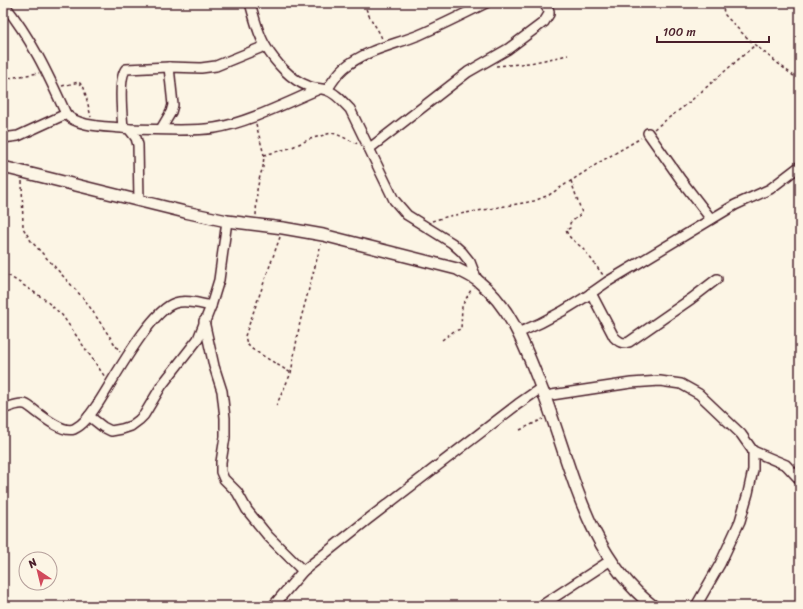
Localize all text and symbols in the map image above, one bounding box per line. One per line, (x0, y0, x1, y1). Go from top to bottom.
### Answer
scale bar (657, 18, 769, 44)
text: 100 m (663, 21, 696, 43)
north arrow (18, 551, 58, 591)
text: N (23, 553, 41, 574)

